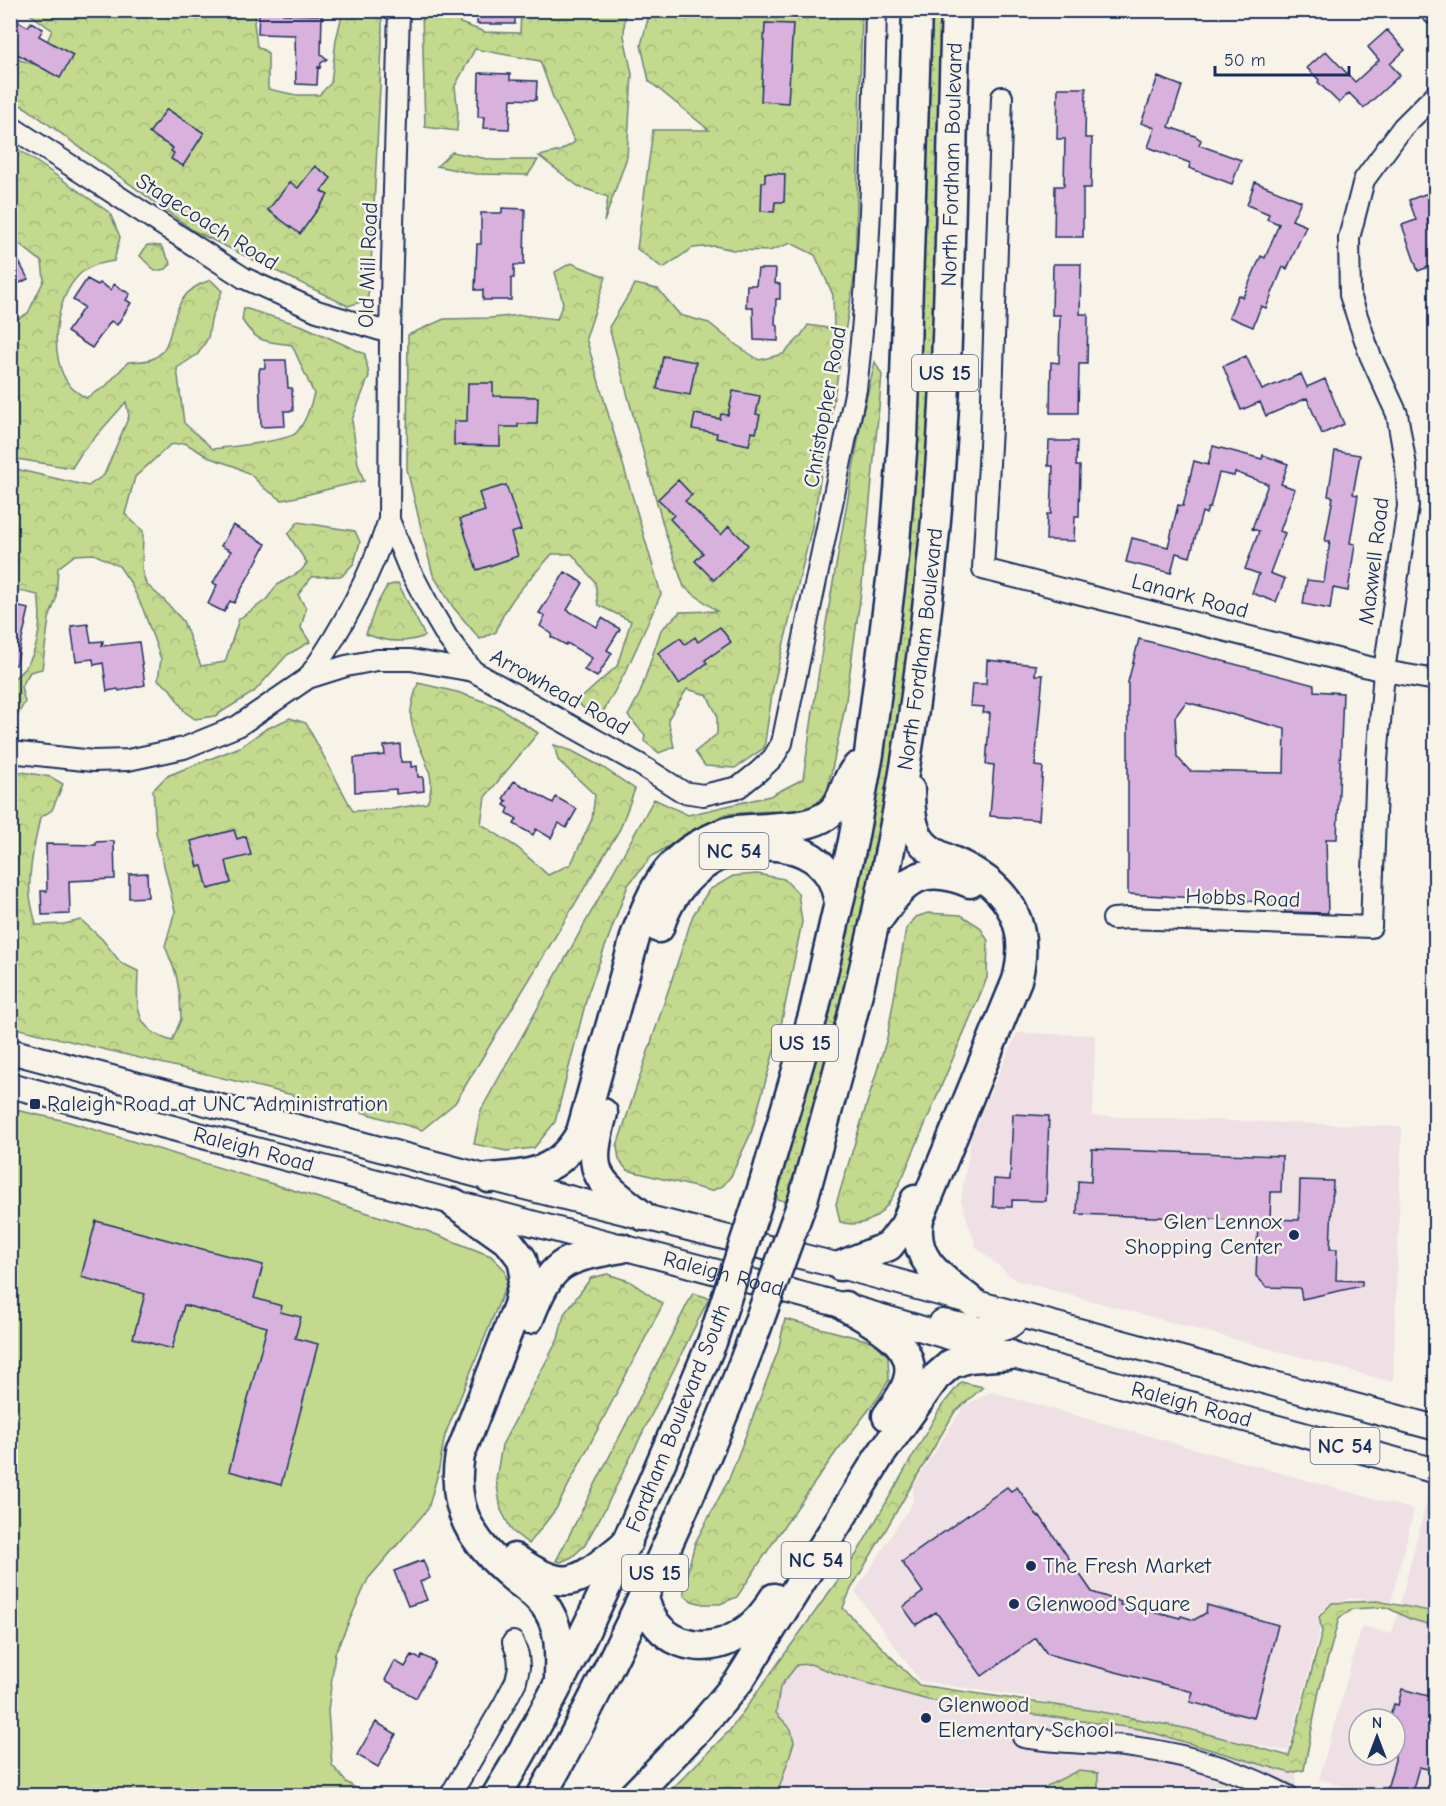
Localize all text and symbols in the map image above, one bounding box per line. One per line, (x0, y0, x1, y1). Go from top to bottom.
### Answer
scale bar (1215, 39, 1348, 77)
street label: North Fordham Boulevard (936, 42, 968, 287)
text: 50 m (1224, 50, 1266, 71)
street label: Stagecoach Road (131, 168, 283, 276)
street label: Old Mill Road (353, 202, 383, 328)
street label: Christopher Road (798, 324, 852, 490)
road number: US 15 (912, 355, 978, 391)
street label: Maxwell Road (1353, 496, 1395, 626)
street label: North Fordham Boulevard (892, 527, 948, 772)
street label: Lanark Road (1129, 568, 1251, 624)
street label: Arrowhead Road (486, 643, 634, 741)
road number: NC 54 (700, 833, 768, 869)
street label: Hobbs Road (1185, 883, 1301, 913)
road number: US 15 (772, 1025, 838, 1061)
place label: Raleigh Road at UNC Administration (47, 1091, 388, 1117)
marker: Raleigh Road at UNC Administration (28, 1097, 42, 1111)
street label: Raleigh Road (191, 1121, 317, 1178)
place label: Glen Lennox Shopping Center (1125, 1209, 1283, 1260)
marker: Glen Lennox Shopping Center (1287, 1228, 1301, 1242)
street label: Raleigh Road (660, 1245, 786, 1302)
street label: Fordham Boulevard South (620, 1300, 736, 1536)
street label: Raleigh Road (1129, 1376, 1254, 1433)
road number: NC 54 (1310, 1428, 1380, 1464)
road number: NC 54 (782, 1542, 850, 1578)
place label: The Fresh Market (1043, 1553, 1212, 1579)
road number: US 15 (622, 1555, 688, 1591)
marker: The Fresh Market (1024, 1559, 1038, 1573)
place label: Glenwood Square (1026, 1591, 1190, 1617)
marker: Glenwood Square (1007, 1597, 1021, 1611)
place label: Glenwood Elementary School (938, 1692, 1114, 1743)
north arrow (1347, 1707, 1407, 1767)
marker: Glenwood Elementary School (919, 1711, 933, 1725)
text: N (1372, 1714, 1382, 1732)

